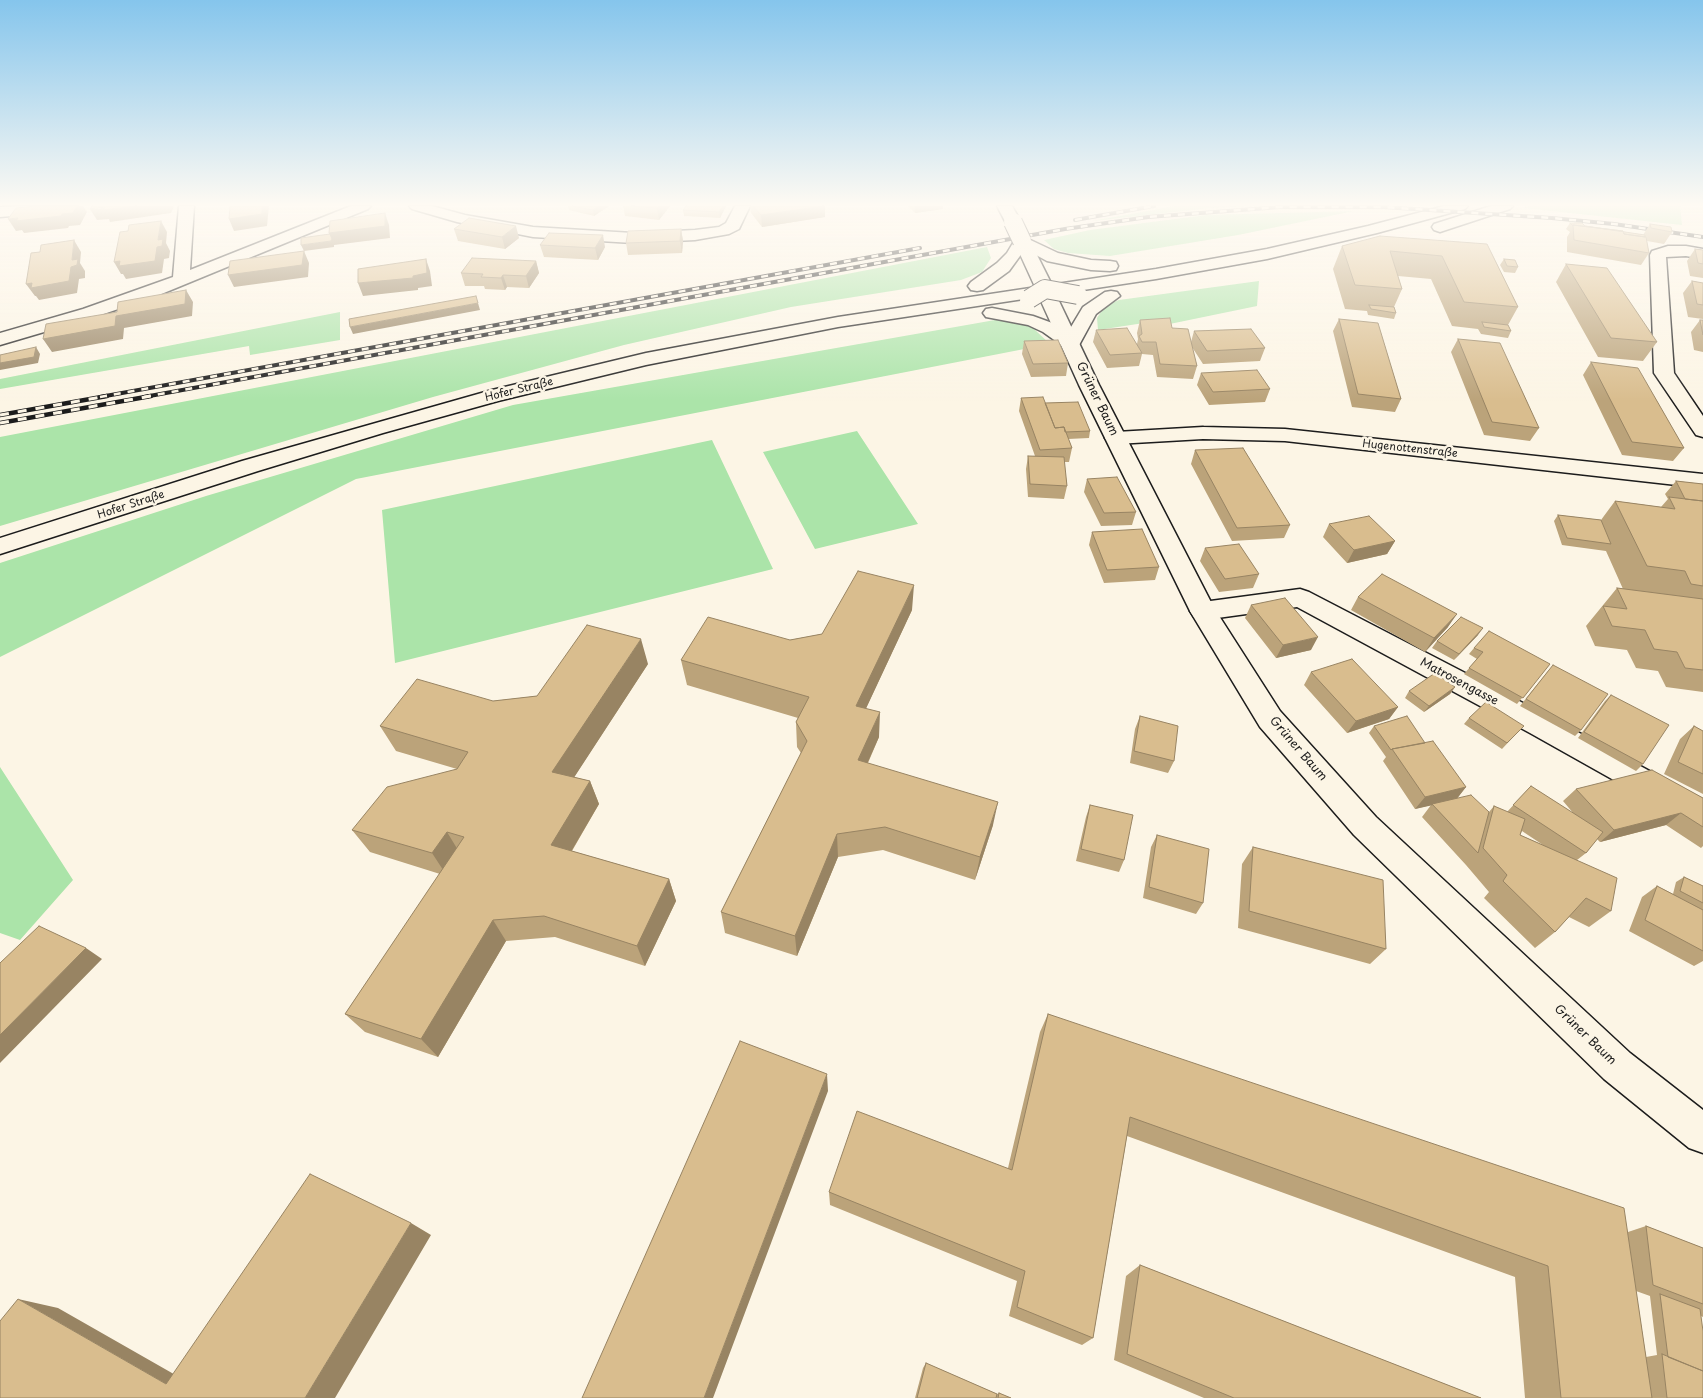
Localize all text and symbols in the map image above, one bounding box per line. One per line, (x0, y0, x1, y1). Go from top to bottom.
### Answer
street label: Grüner Baum (1073, 360, 1121, 438)
street label: Hofer Straße (484, 375, 554, 405)
street label: Hugenottenstraße (1362, 437, 1458, 461)
street label: Hofer Straße (96, 488, 166, 522)
street label: Matrosengasse (1417, 655, 1501, 709)
street label: Grüner Baum (1266, 714, 1330, 784)
street label: Grüner Baum (1551, 1002, 1619, 1068)

